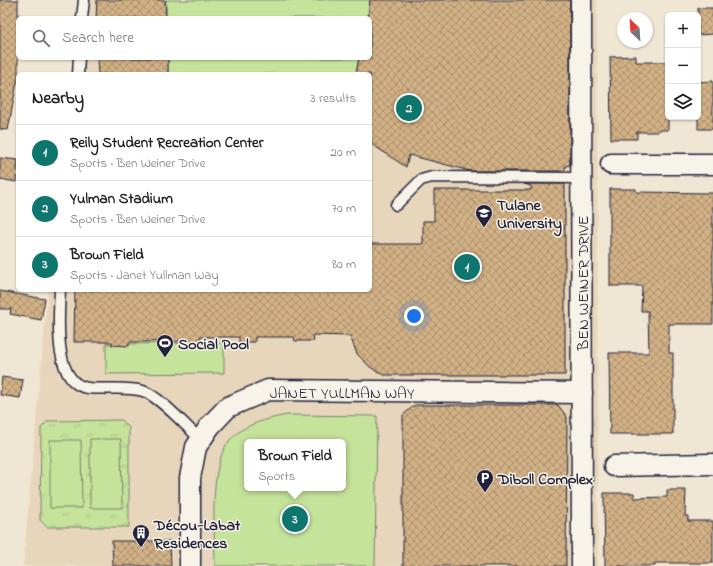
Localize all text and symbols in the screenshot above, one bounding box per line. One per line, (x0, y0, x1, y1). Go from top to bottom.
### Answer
north arrow (617, 12, 653, 48)
map controls (665, 12, 701, 120)
button: + (665, 12, 701, 48)
search box (16, 16, 372, 60)
icon: search (30, 27, 52, 49)
text: Search here (62, 27, 134, 49)
button: − (665, 48, 701, 84)
button: layers (665, 84, 701, 120)
text: Nearby (32, 86, 84, 111)
text: 3 results (310, 89, 356, 108)
pin: 2 (396, 93, 422, 123)
text: Reily Student Recreation Center (70, 132, 263, 154)
text: 1 (43, 143, 47, 162)
text: 20 m (331, 143, 356, 162)
text: Sports · Ben Weiner Drive (70, 154, 206, 173)
text: Yulman Stadium (70, 188, 173, 210)
place label: Tulane University (497, 194, 562, 237)
text: 2 (42, 199, 48, 218)
text: 70 m (332, 199, 356, 218)
school or university icon: Tulane University (474, 203, 494, 228)
text: Sports · Ben Weiner Drive (70, 210, 206, 229)
street label: BEN WEINER DRIVE (572, 215, 596, 352)
text: Brown Field (70, 244, 144, 266)
pin: 1 (454, 252, 480, 282)
text: 3 (42, 255, 48, 274)
text: 80 m (332, 255, 356, 274)
text: Sports · Janet Yullman Way (70, 266, 219, 285)
your location (404, 306, 424, 326)
sports icon: Social Pool (155, 333, 175, 358)
place label: Social Pool (178, 333, 249, 357)
street label: JANET YULLMAN WAY (270, 382, 415, 406)
popup (244, 439, 346, 491)
text: Brown Field (258, 445, 332, 467)
text: Sports (258, 467, 295, 486)
parking icon: Diboll Complex (475, 468, 495, 493)
place label: Diboll Complex (497, 468, 593, 492)
pin: 3 (282, 504, 308, 534)
place label: Décou-Labat Residences (153, 514, 241, 556)
building icon: Décou-Labat Residences (131, 523, 151, 548)

